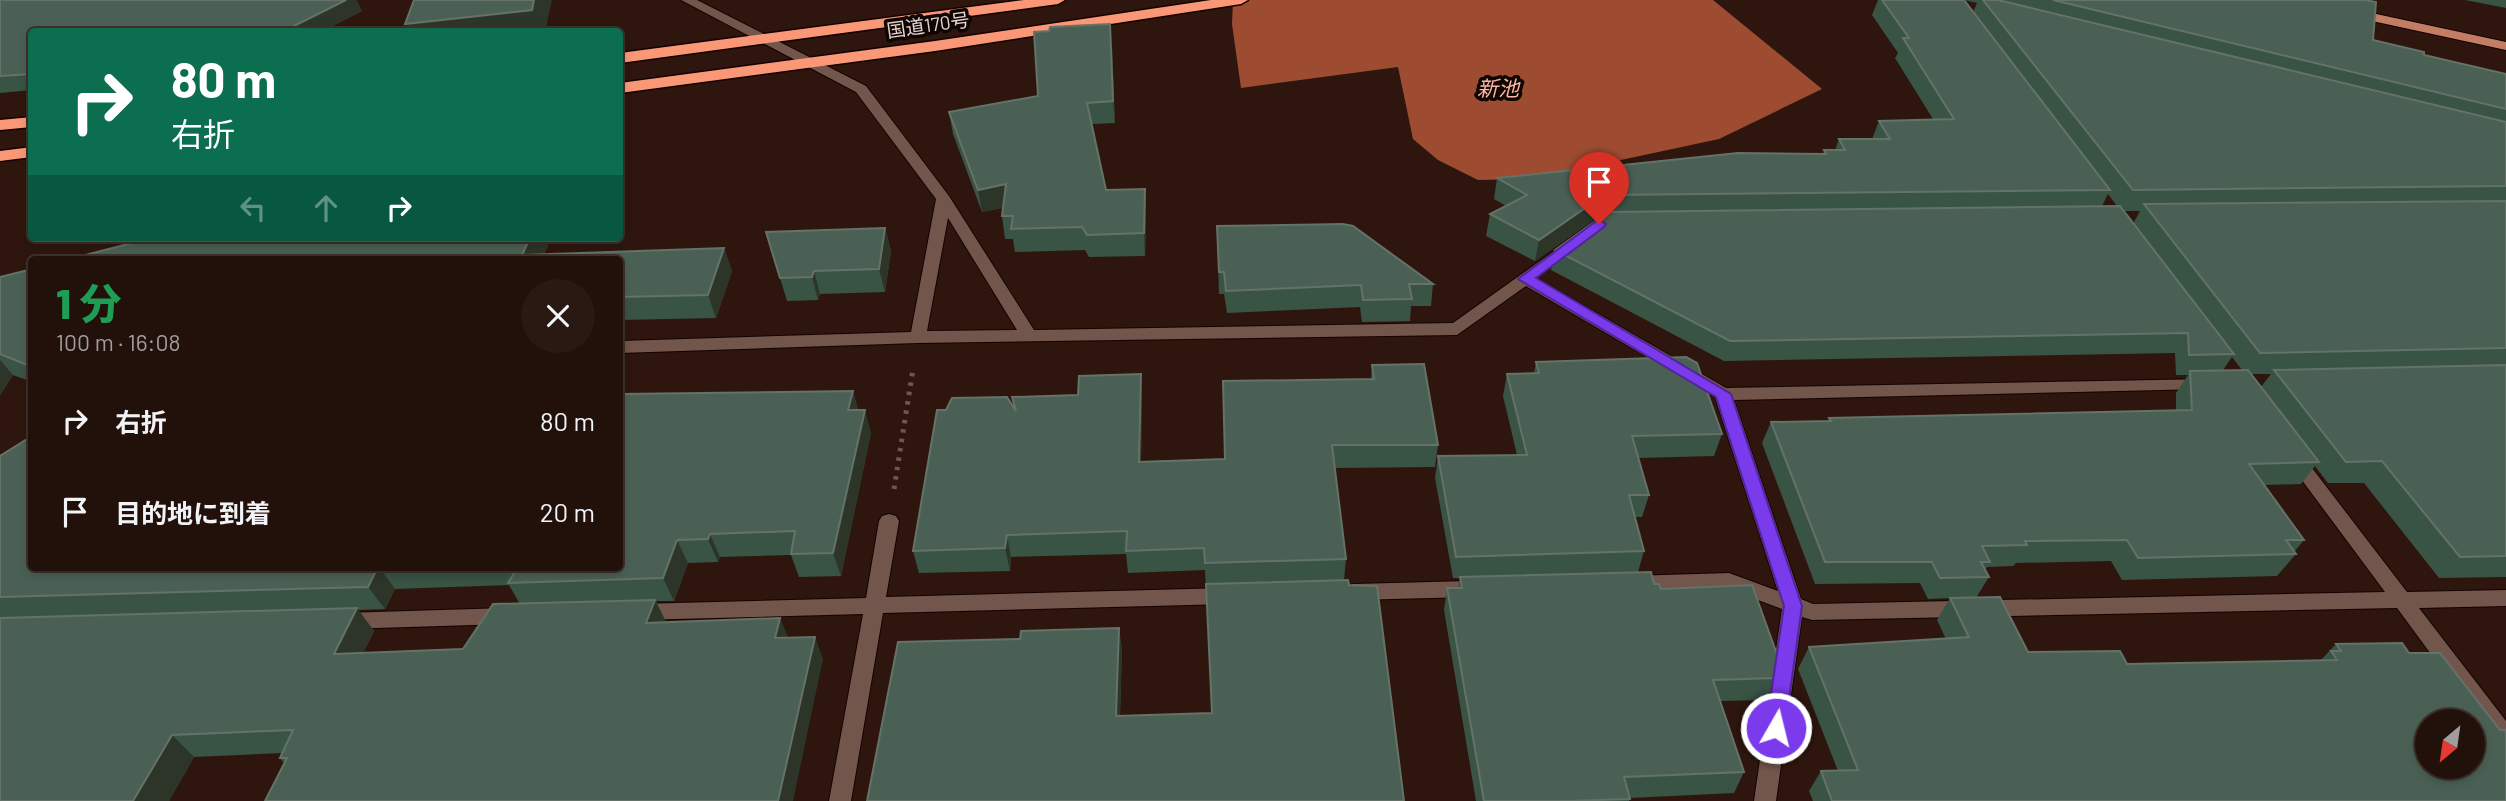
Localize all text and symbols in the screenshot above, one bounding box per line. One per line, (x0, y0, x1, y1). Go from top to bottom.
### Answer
street label: 国道170号 (885, 7, 971, 42)
text: 80 m (171, 49, 276, 108)
icon: right (56, 56, 147, 147)
water label: 新池 (1477, 75, 1521, 100)
text: 右折 (171, 114, 235, 152)
pin (1569, 152, 1629, 224)
icon: arrive (1580, 163, 1618, 201)
icon: left (234, 189, 272, 227)
icon: ahead (307, 189, 345, 227)
icon: right (380, 189, 418, 227)
text: 1 分 (56, 277, 121, 327)
button: close (521, 279, 595, 353)
text: 100 m · 16:08 (56, 328, 180, 356)
icon: right (56, 402, 94, 440)
text: 80 m (540, 405, 595, 436)
text: 右折 (115, 406, 167, 437)
icon: arrive (56, 493, 94, 531)
text: 20 m (540, 496, 595, 527)
text: 目的地に到着 (115, 497, 271, 528)
position arrow (1739, 691, 1813, 765)
north arrow (2415, 709, 2485, 779)
map controls (2415, 709, 2485, 779)

